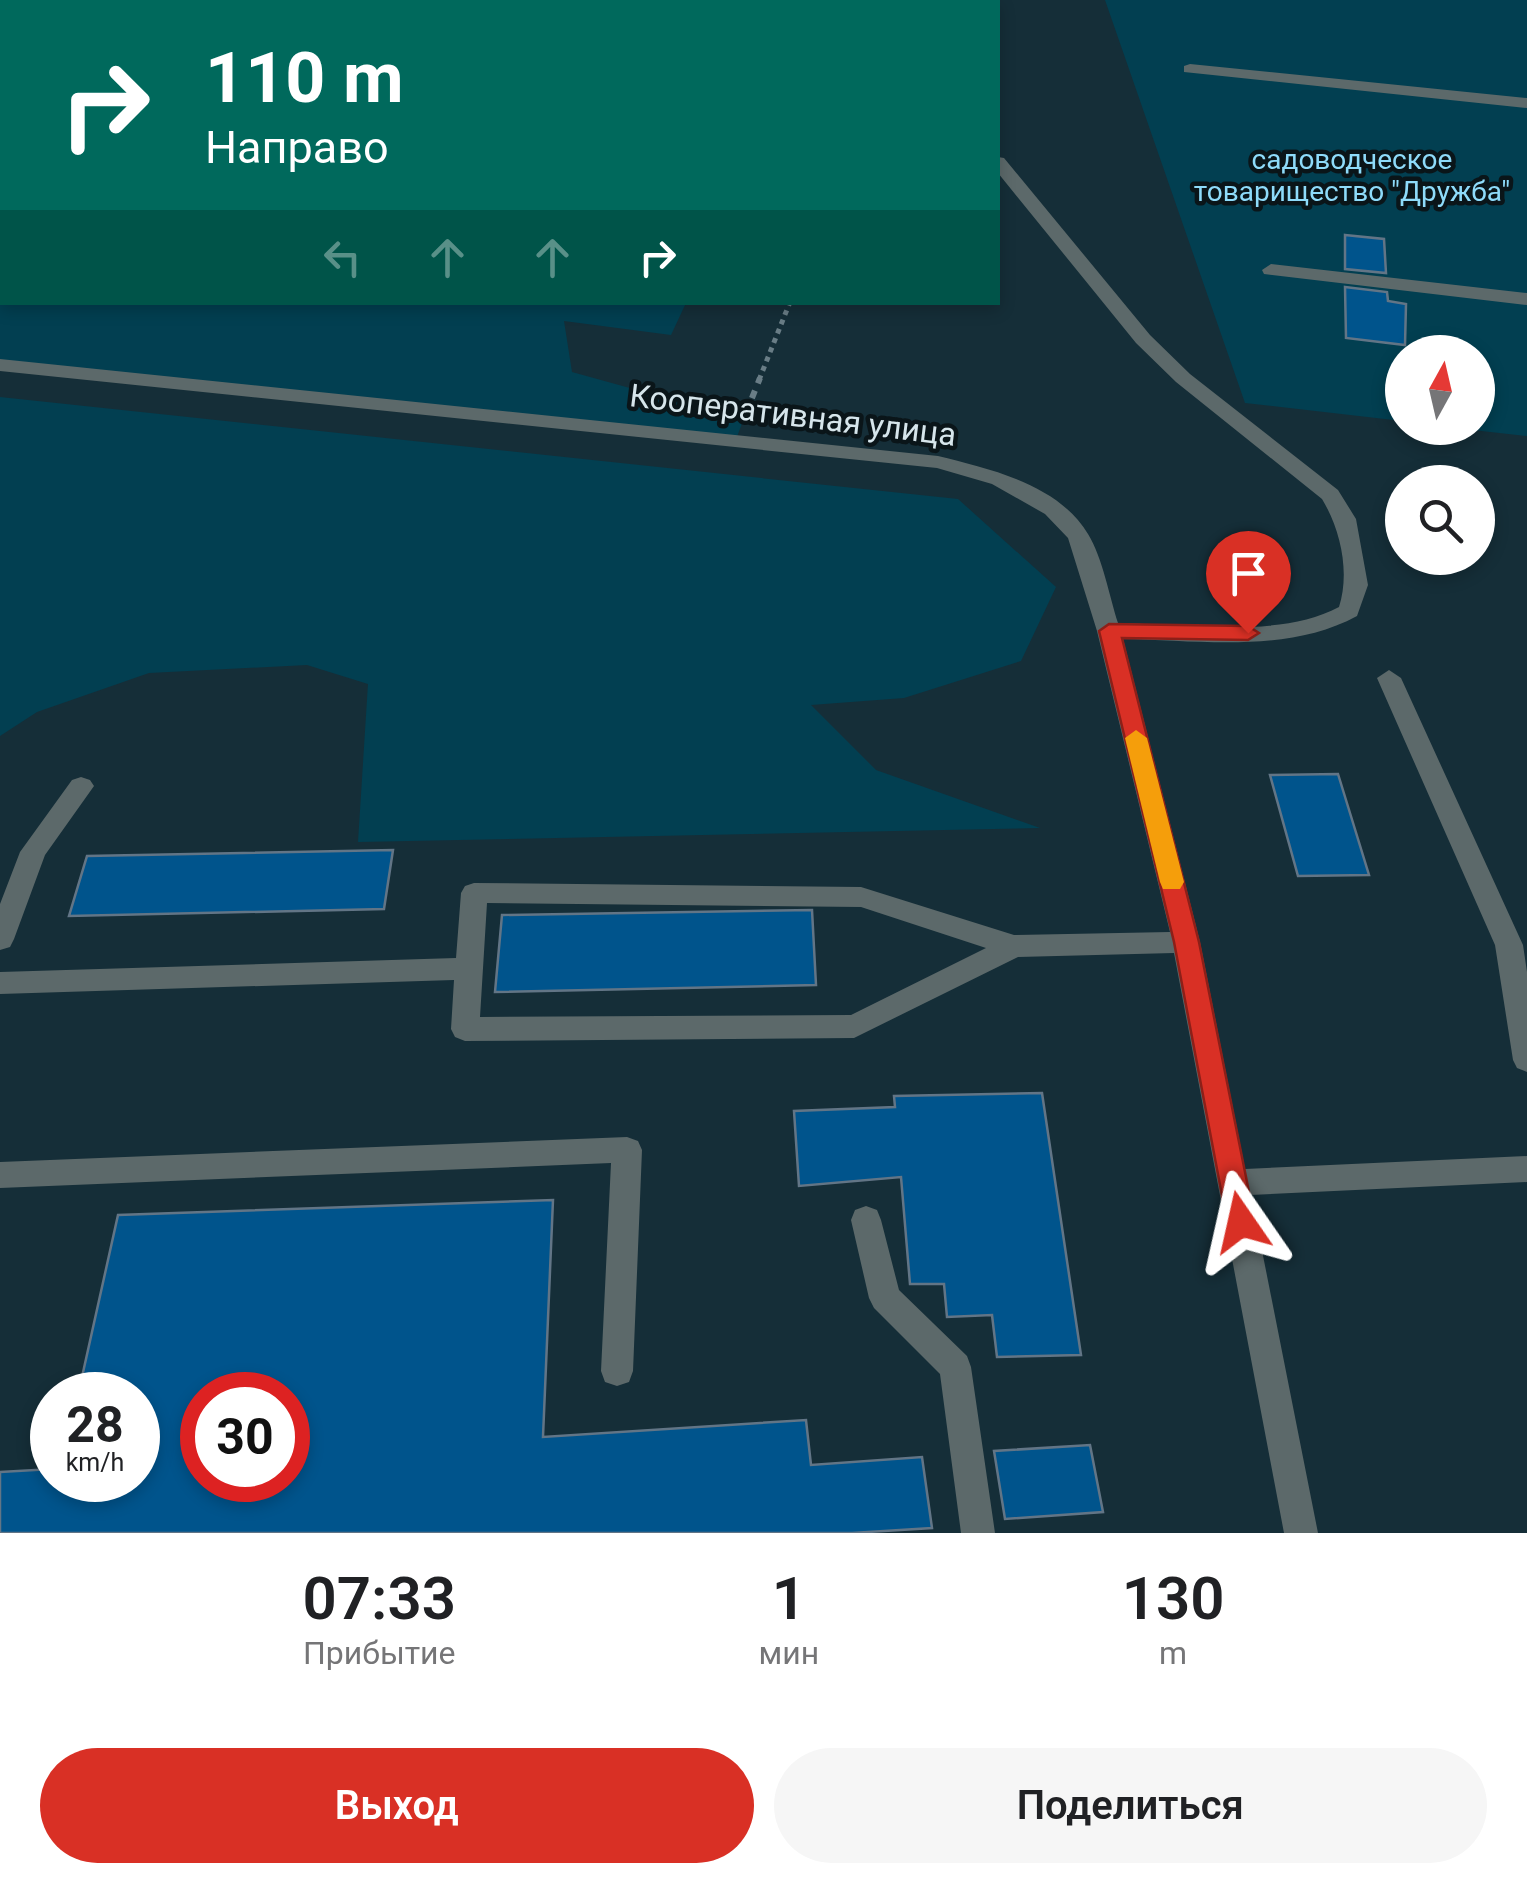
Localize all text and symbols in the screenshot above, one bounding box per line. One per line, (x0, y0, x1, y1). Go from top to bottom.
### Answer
text: 110 m (205, 37, 404, 119)
icon: right (40, 40, 170, 170)
text: Направо (205, 121, 389, 174)
park label: садоводческое товарищество "Дружба" (1194, 143, 1510, 208)
icon: left (315, 230, 370, 285)
icon: ahead (420, 230, 475, 285)
icon: ahead (525, 230, 580, 285)
icon: right (630, 230, 685, 285)
north arrow (1385, 335, 1495, 445)
map controls (1385, 335, 1495, 575)
street label: Кооперативная улица (628, 376, 958, 454)
button: search (1385, 465, 1495, 575)
pin (1206, 531, 1291, 634)
icon: arrive (1221, 546, 1276, 601)
position arrow (1189, 1170, 1293, 1274)
speed limit sign: 30 (180, 1372, 310, 1502)
text: 28 (66, 1396, 124, 1454)
text: km/h (66, 1448, 124, 1477)
text: 07:33 (303, 1563, 456, 1634)
text: 1 (772, 1563, 806, 1634)
text: 130 (1122, 1563, 1224, 1634)
text: Прибытие (303, 1634, 456, 1672)
text: мин (758, 1634, 819, 1672)
text: m (1159, 1634, 1187, 1672)
button: Выход (40, 1748, 754, 1863)
button: Поделиться (774, 1748, 1487, 1863)

